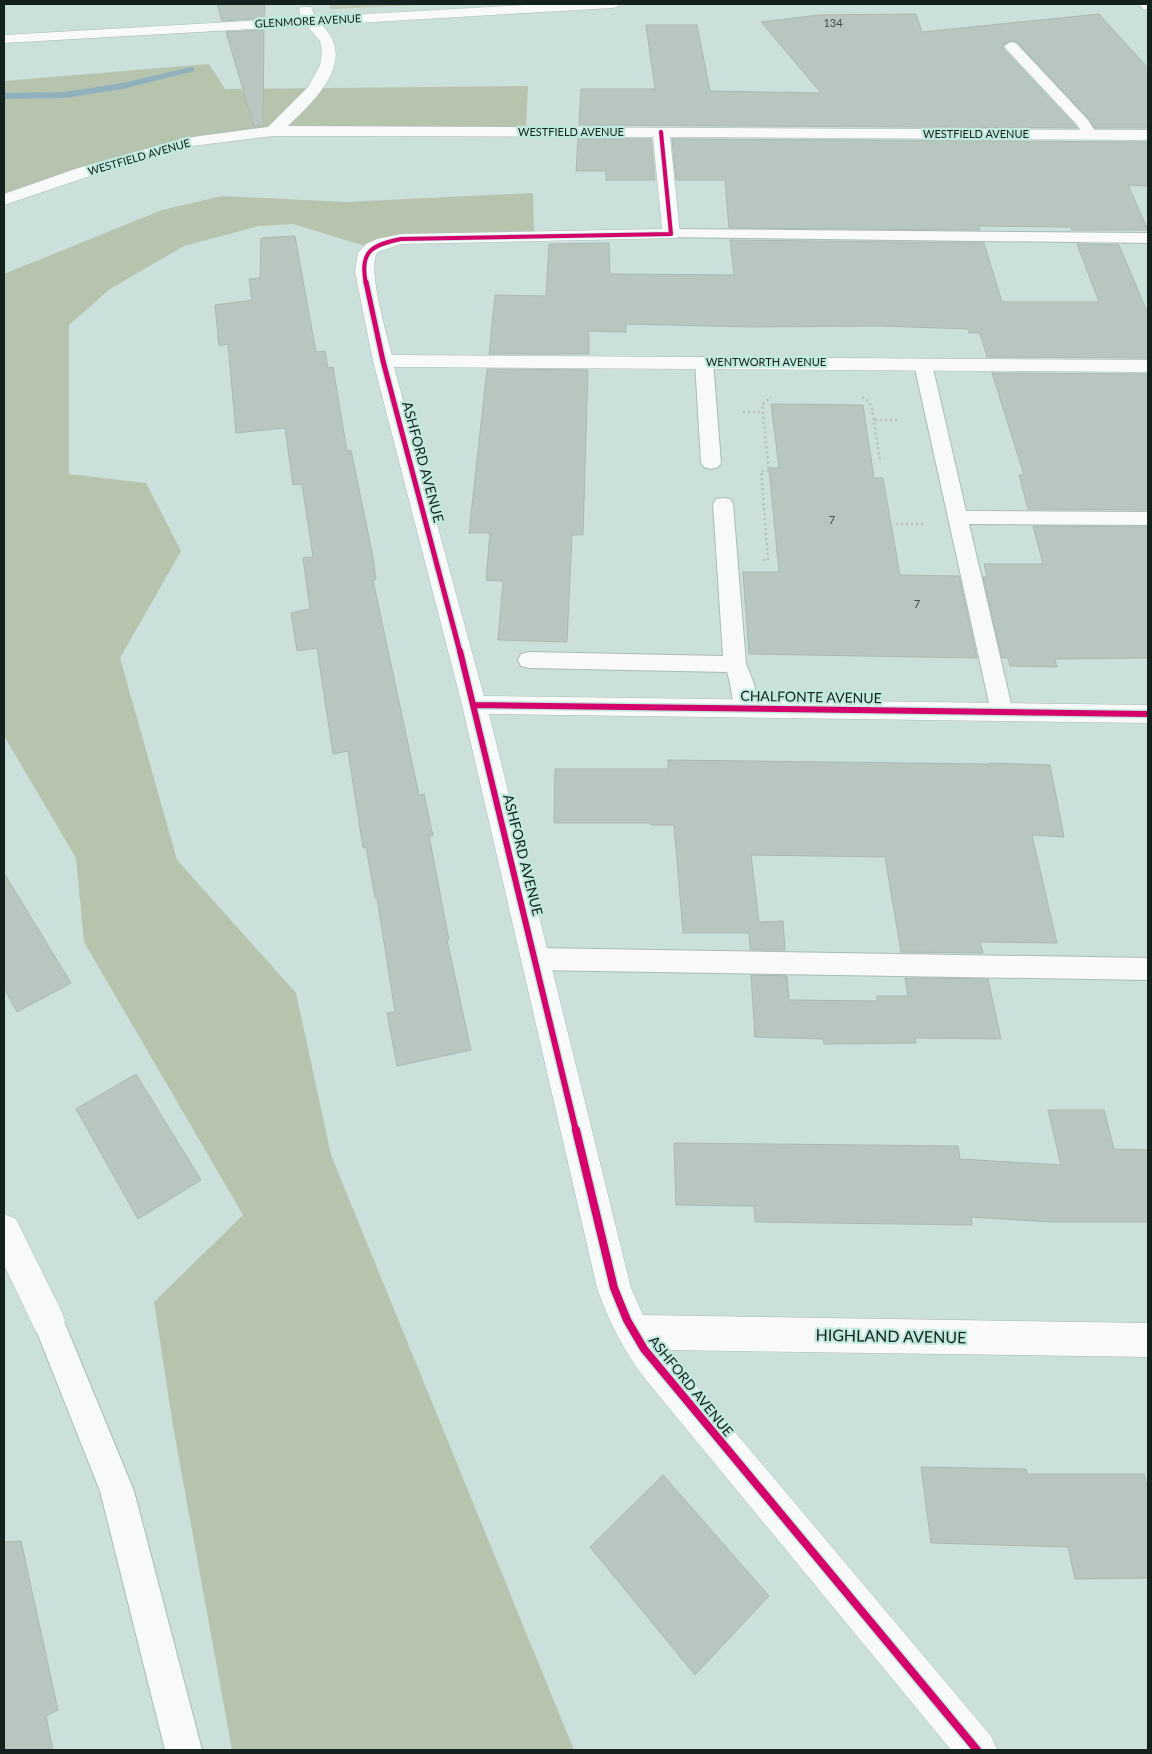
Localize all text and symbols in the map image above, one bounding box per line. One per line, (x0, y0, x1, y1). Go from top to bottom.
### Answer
street label: GLENMORE AVENUE (254, 11, 362, 30)
house number: 134 (823, 16, 843, 29)
street label: WESTFIELD AVENUE (518, 125, 624, 138)
street label: WESTFIELD AVENUE (923, 127, 1029, 140)
street label: WESTFIELD AVENUE (86, 136, 192, 177)
street label: WENTWORTH AVENUE (706, 355, 826, 368)
street label: ASHFORD AVENUE (399, 399, 448, 524)
house number: 7 (829, 513, 835, 526)
house number: 7 (914, 597, 920, 610)
street label: CHALFONTE AVENUE (740, 687, 882, 706)
street label: ASHFORD AVENUE (500, 792, 547, 917)
street label: HIGHLAND AVENUE (815, 1325, 967, 1346)
street label: ASHFORD AVENUE (646, 1332, 737, 1439)

